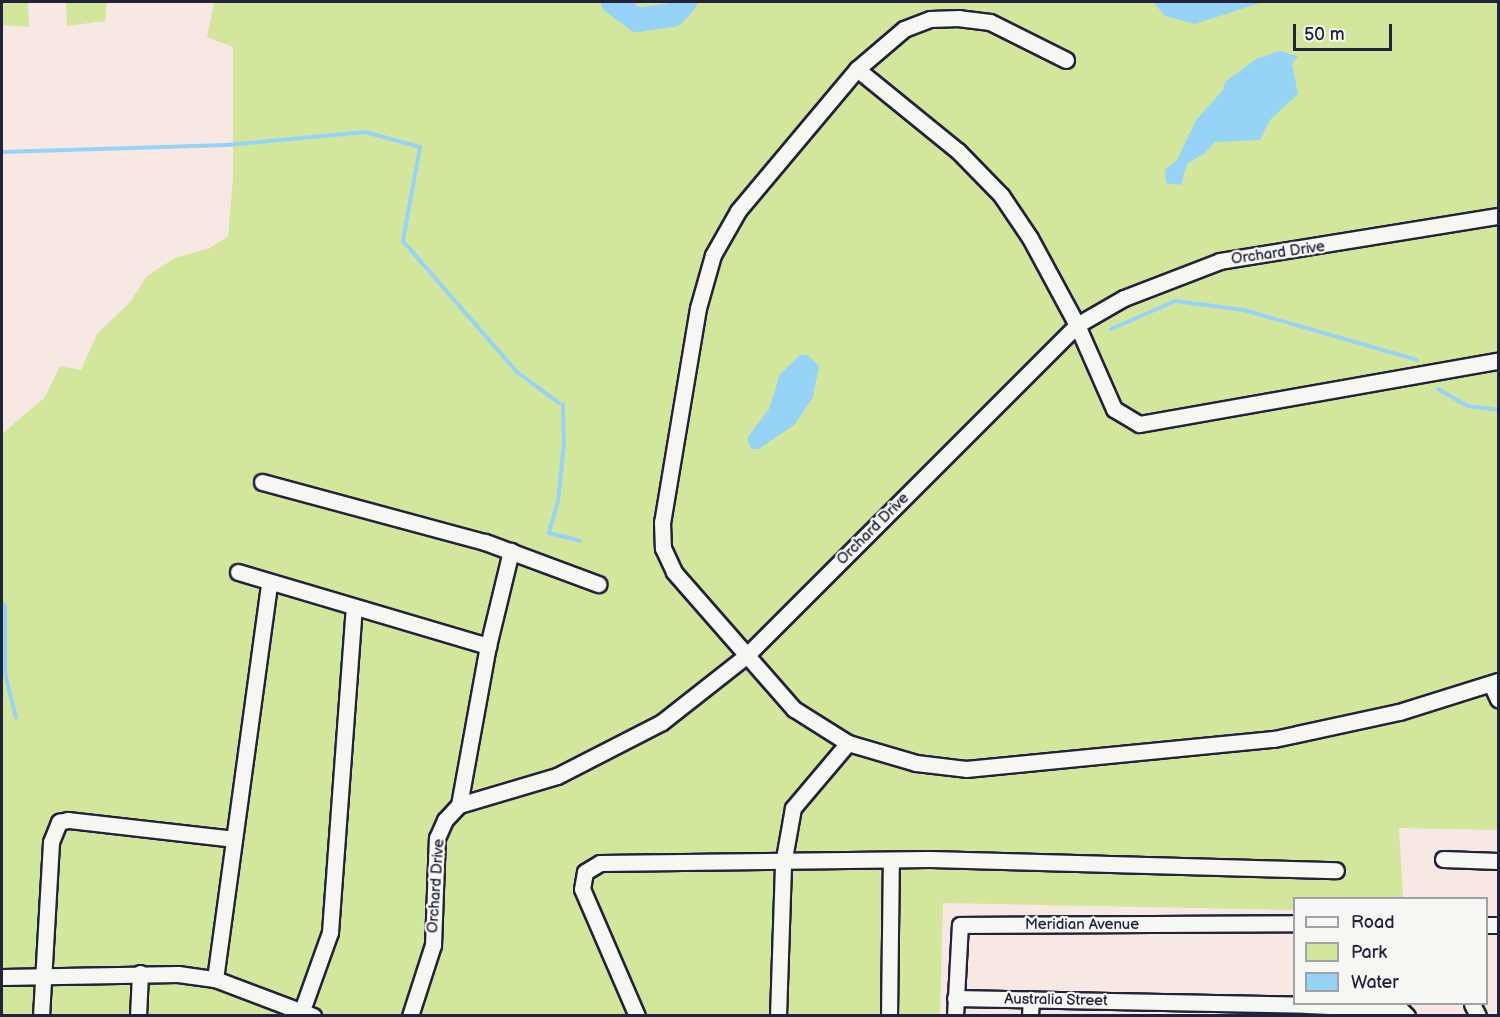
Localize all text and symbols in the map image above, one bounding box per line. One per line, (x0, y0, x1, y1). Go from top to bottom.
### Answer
scale bar (1296, 12, 1395, 50)
text: 50 m (1304, 24, 1345, 45)
street label: Orchard Drive (1230, 238, 1326, 268)
street label: Orchard Drive (833, 489, 913, 569)
street label: Orchard Drive (424, 838, 448, 934)
legend (1293, 897, 1488, 1005)
text: Road (1351, 912, 1395, 933)
street label: Meridian Avenue (1025, 916, 1139, 934)
text: Park (1351, 942, 1387, 963)
text: Water (1351, 972, 1399, 993)
street label: Australia Street (1004, 990, 1108, 1010)

